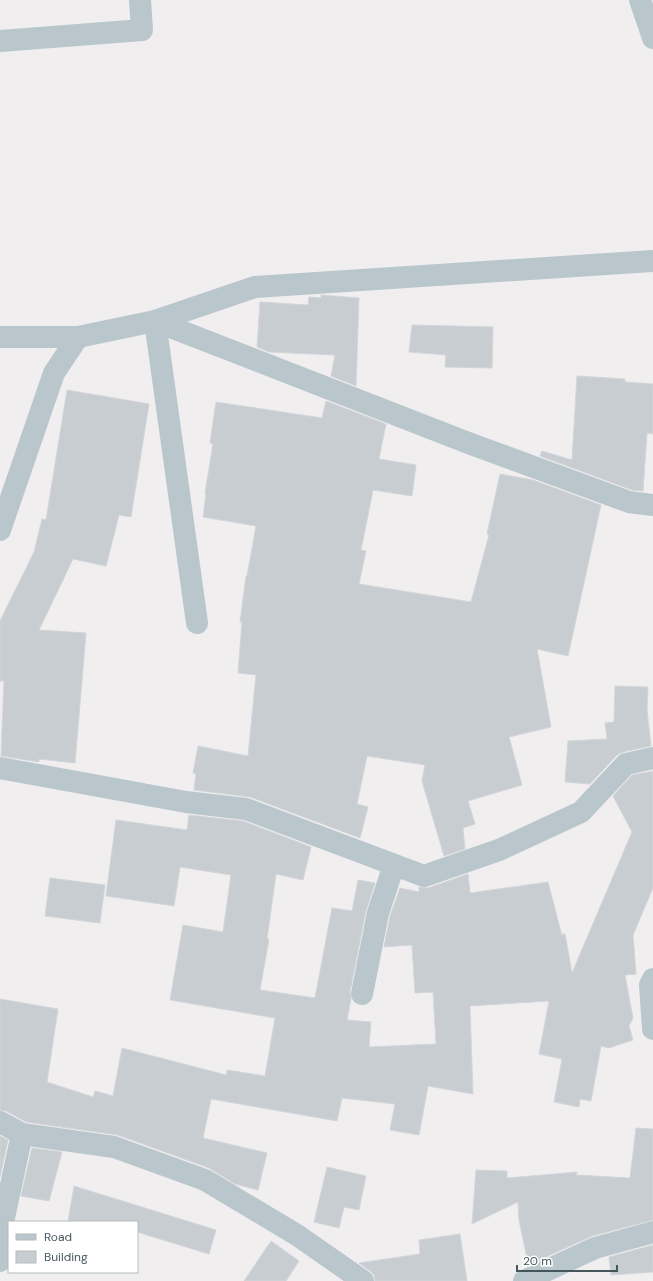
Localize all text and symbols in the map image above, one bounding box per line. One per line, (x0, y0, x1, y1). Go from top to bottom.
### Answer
legend (8, 1221, 138, 1273)
text: Road (44, 1229, 72, 1245)
scale bar (517, 1247, 617, 1273)
text: Building (44, 1249, 88, 1265)
text: 20 m (523, 1253, 552, 1269)

